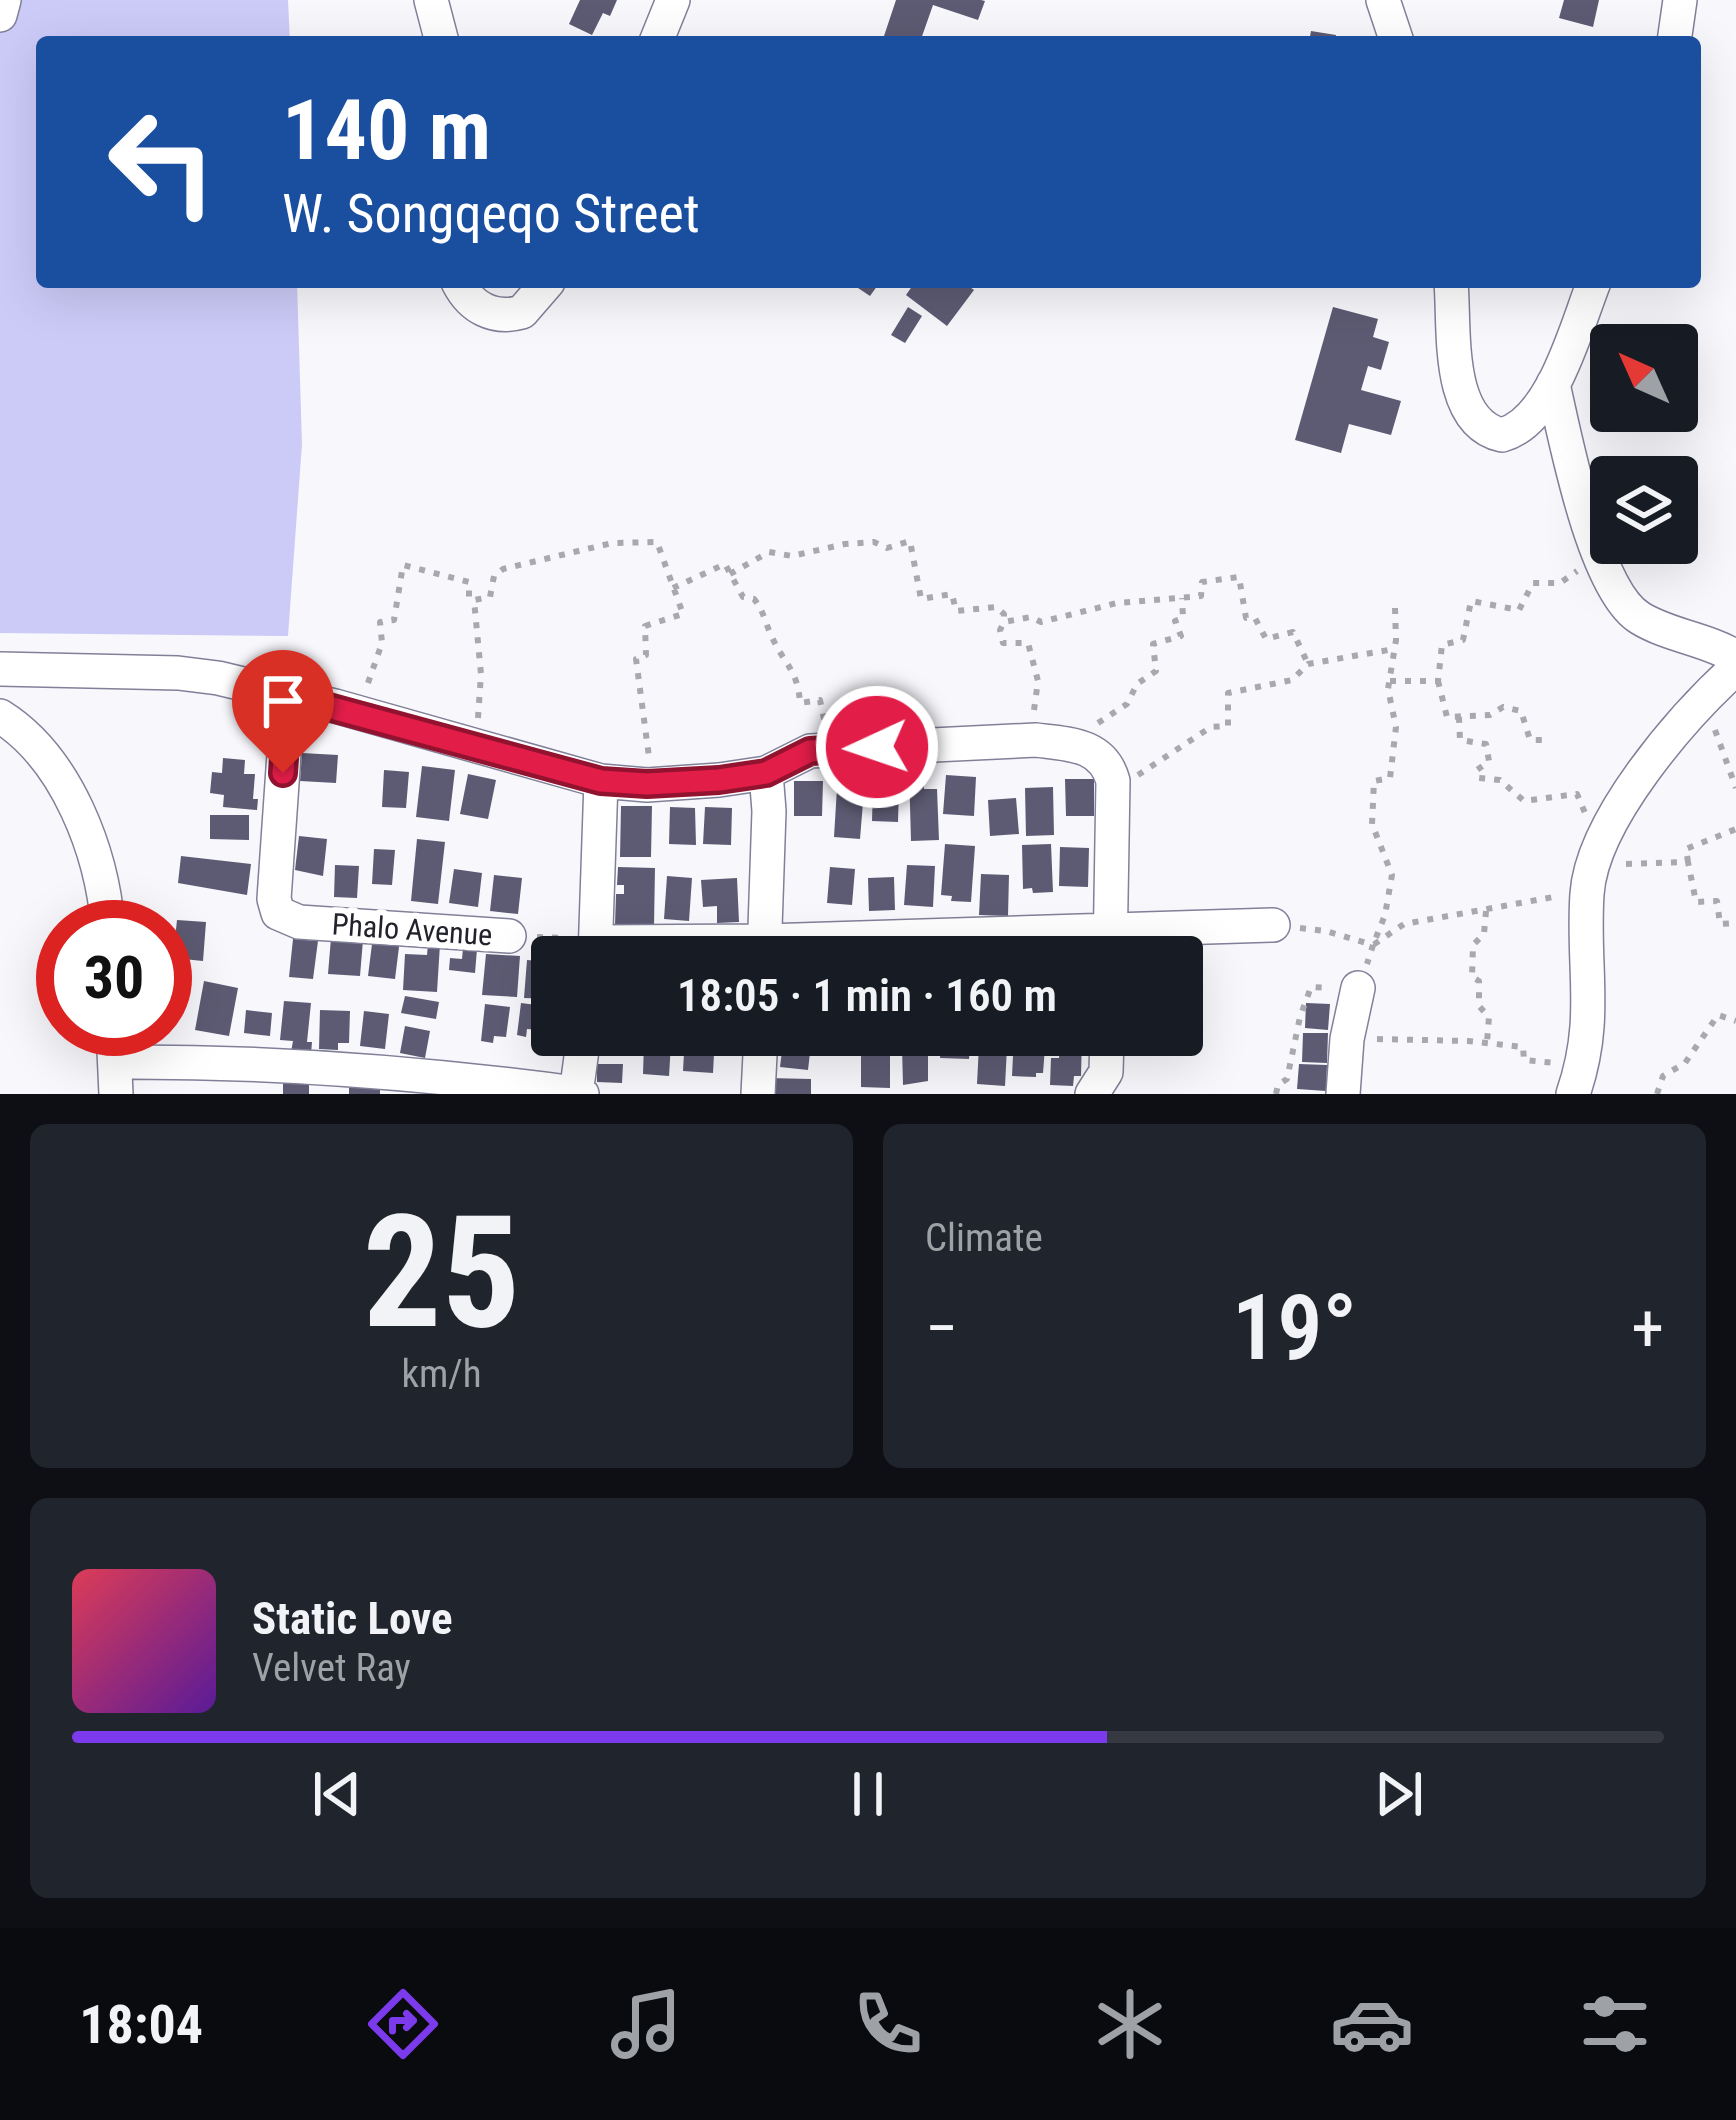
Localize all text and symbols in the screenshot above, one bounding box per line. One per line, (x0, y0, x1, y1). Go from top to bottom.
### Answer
text: 140 m (282, 81, 491, 180)
icon: left (84, 84, 240, 240)
text: W. Songqeqo Street (282, 182, 700, 245)
north arrow (1590, 324, 1698, 432)
map controls (1590, 324, 1698, 564)
button: layers (1590, 456, 1698, 564)
pin (232, 650, 334, 773)
icon: arrive (250, 668, 316, 734)
position arrow (814, 684, 940, 810)
speed limit sign: 30 (36, 900, 192, 1056)
street label: Phalo Avenue (331, 906, 493, 953)
text: 18:05 · 1 min · 160 m (677, 969, 1057, 1022)
text: 25 (363, 1181, 520, 1364)
text: Climate (925, 1215, 1043, 1261)
text: 19° (1232, 1276, 1357, 1381)
text: − (925, 1290, 958, 1367)
text: + (1631, 1290, 1664, 1367)
text: km/h (401, 1351, 482, 1397)
text: Static Love (252, 1592, 453, 1645)
text: Velvet Ray (252, 1645, 411, 1691)
icon: previous (304, 1761, 370, 1827)
icon: pause (835, 1761, 901, 1827)
icon: next (1366, 1761, 1432, 1827)
icon: directions (361, 1982, 445, 2066)
icon: music (604, 1982, 688, 2066)
icon: phone (846, 1982, 930, 2066)
icon: climate (1088, 1982, 1172, 2066)
icon: car (1330, 1982, 1414, 2066)
icon: filters (1573, 1982, 1657, 2066)
text: 18:04 (79, 1993, 203, 2056)

